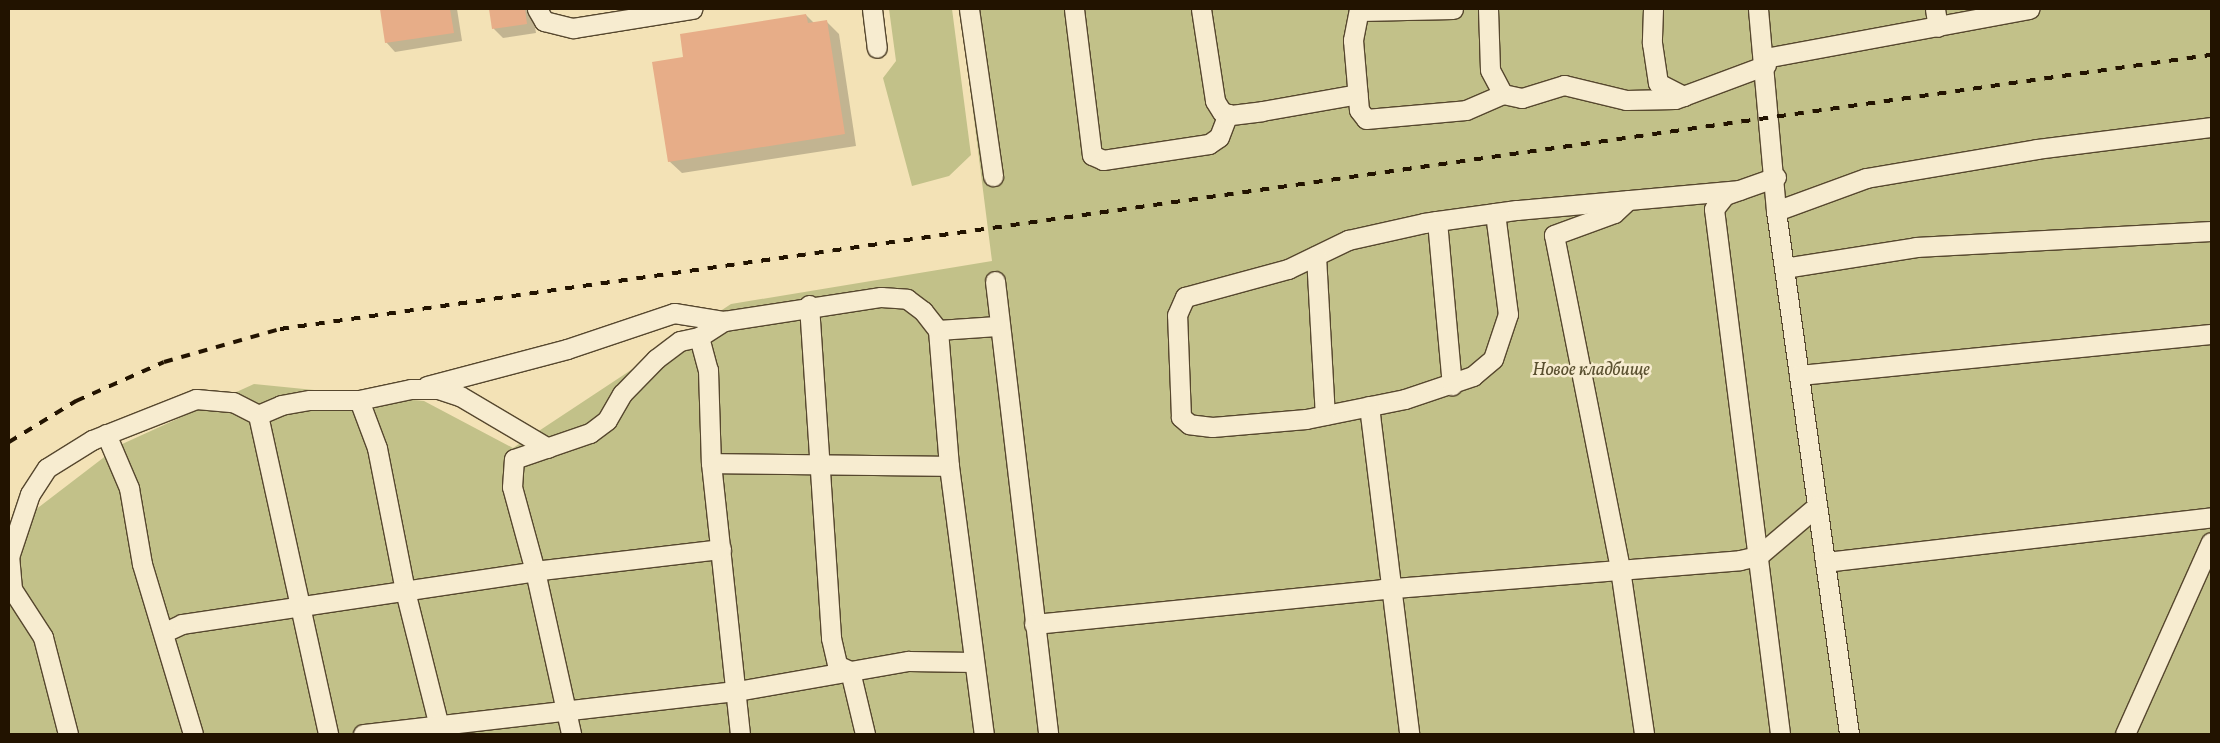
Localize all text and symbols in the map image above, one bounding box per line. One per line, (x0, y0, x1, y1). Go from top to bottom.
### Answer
park label: Новое кладбище (1532, 360, 1650, 382)

